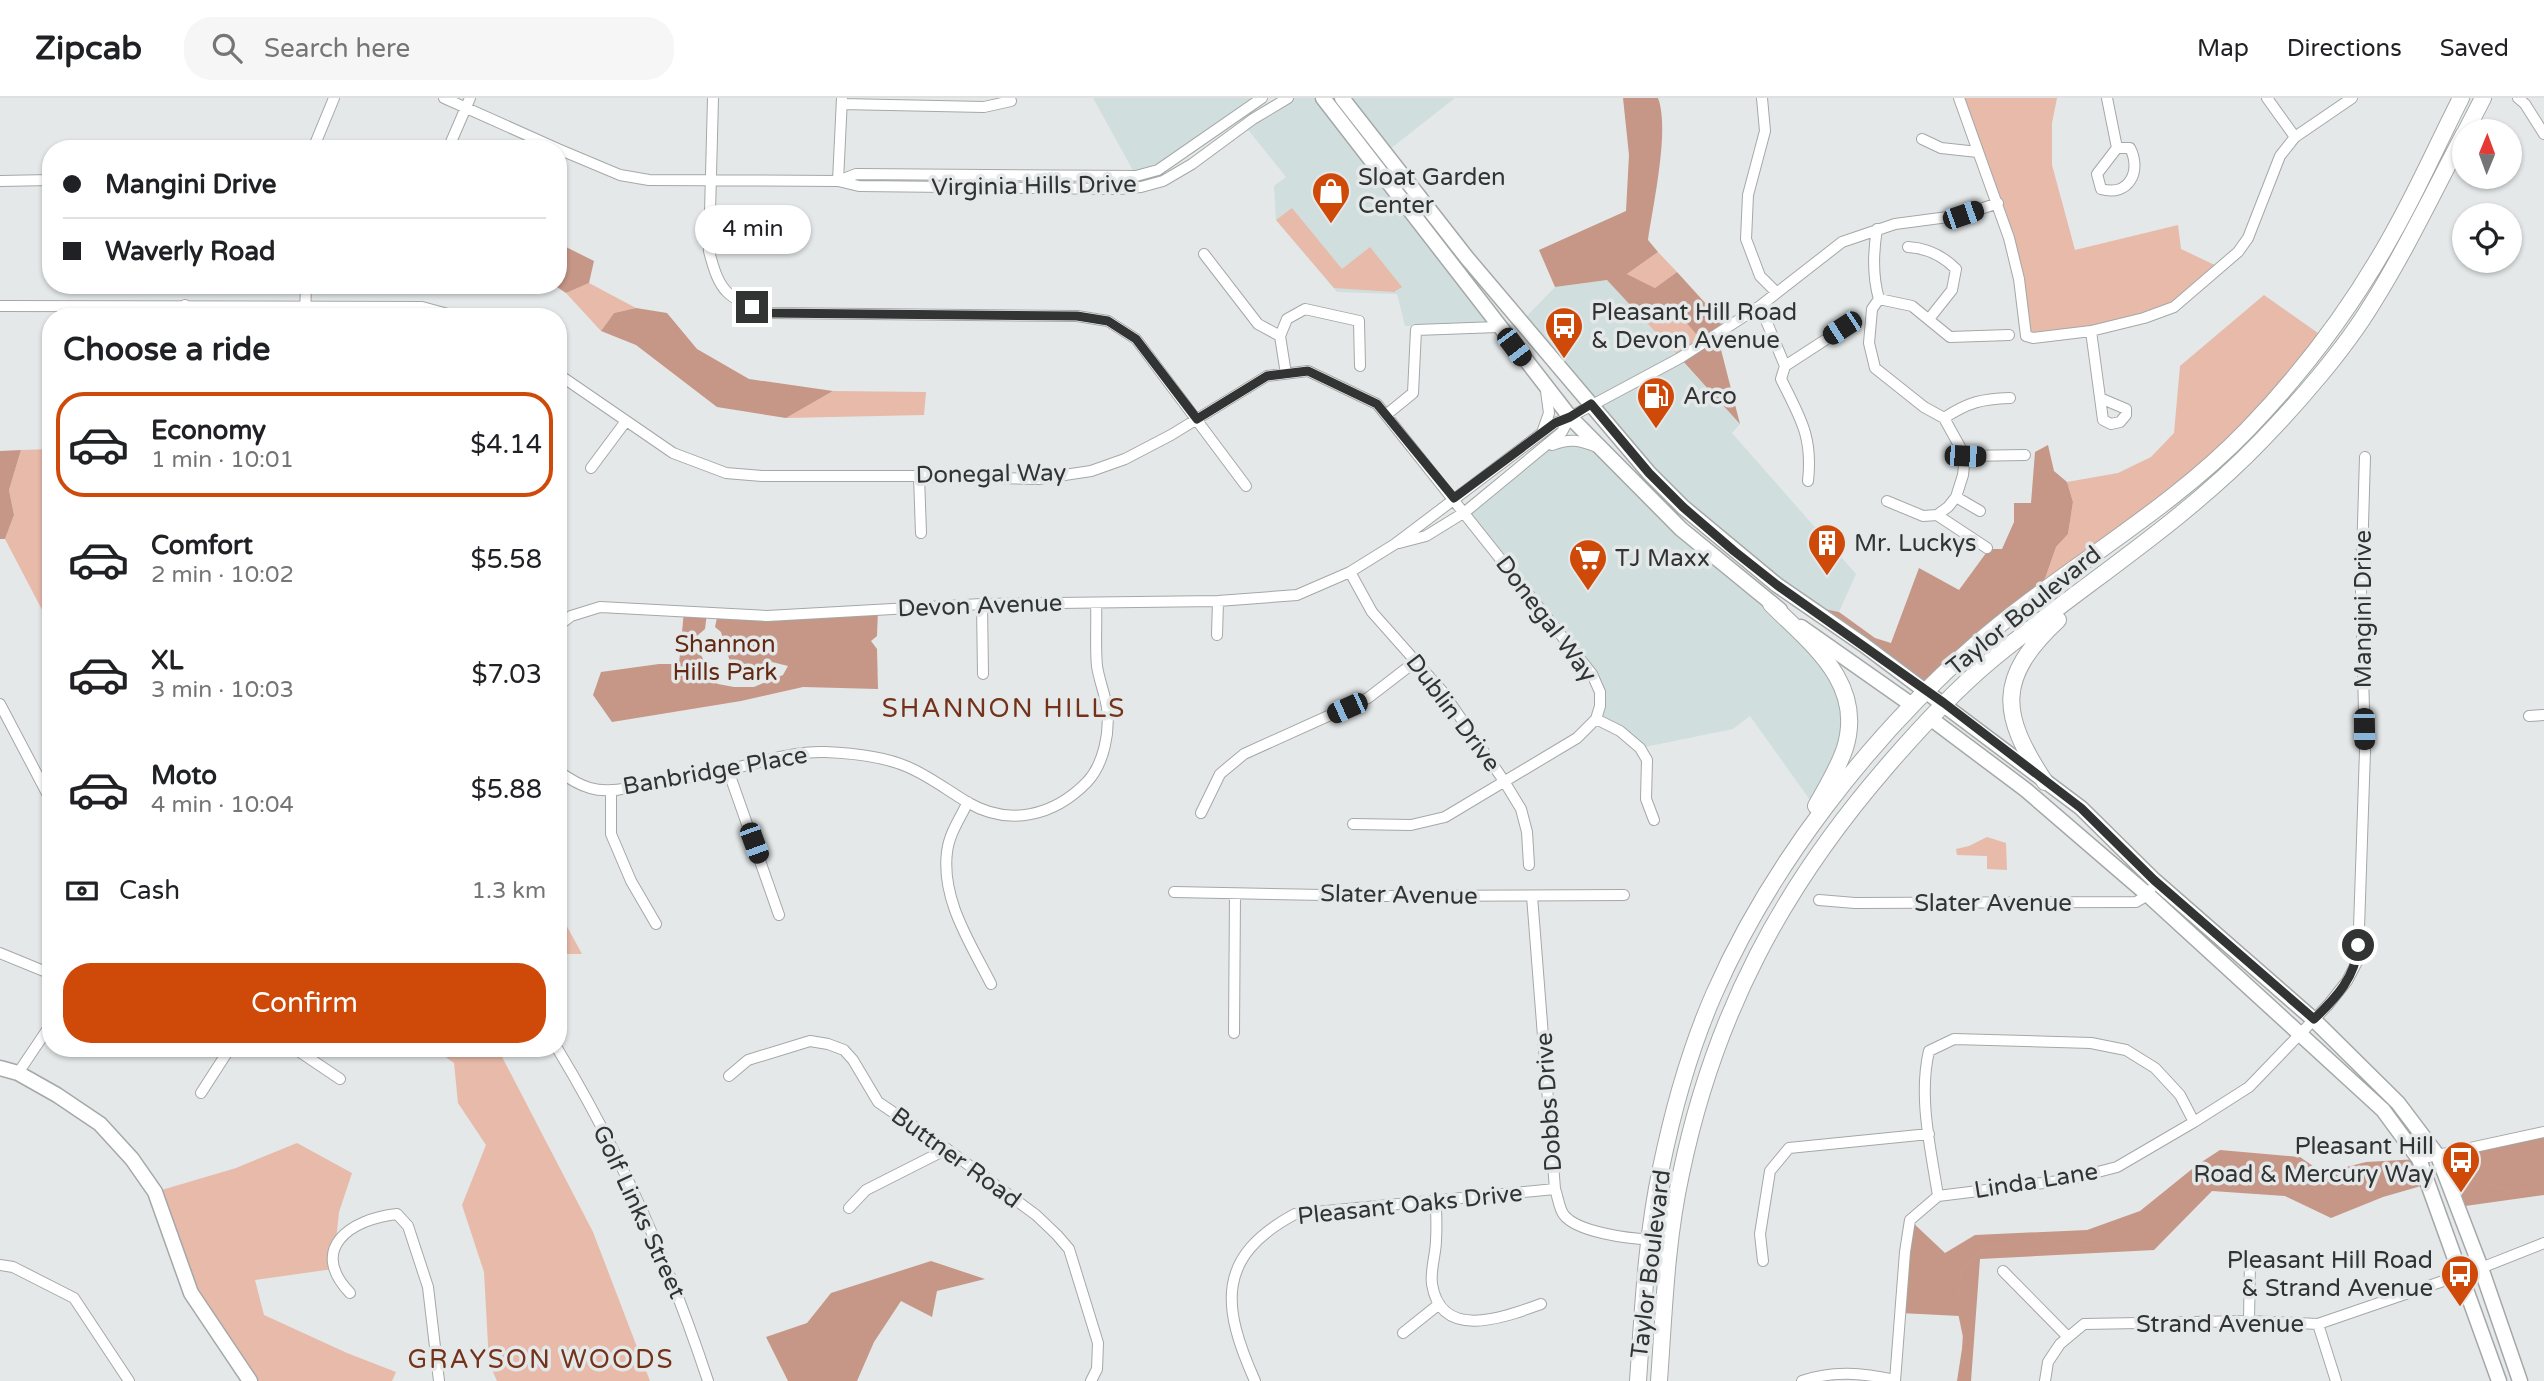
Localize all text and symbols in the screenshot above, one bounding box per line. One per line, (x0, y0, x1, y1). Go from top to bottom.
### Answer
search box (184, 17, 674, 80)
text: Zipcab (35, 29, 142, 68)
icon: search (208, 29, 246, 67)
text: Search here (264, 33, 410, 64)
text: Map (2197, 34, 2249, 63)
text: Directions (2287, 34, 2402, 63)
text: Saved (2440, 34, 2509, 63)
north arrow (2452, 119, 2522, 189)
map controls (2452, 119, 2522, 273)
place label: Sloat Garden Center (1358, 163, 1506, 220)
text: Mangini Drive (105, 169, 277, 200)
street label: Virginia Hills Drive (931, 170, 1137, 202)
shop icon: Sloat Garden Center (1310, 170, 1352, 225)
car (1940, 198, 1987, 232)
button: locate (2452, 203, 2522, 273)
callout: 4 min (694, 206, 810, 254)
text: 4 min (722, 215, 784, 243)
text: Waverly Road (105, 236, 275, 267)
route end (736, 291, 768, 323)
place label: Pleasant Hill Road & Devon Avenue (1591, 298, 1797, 355)
bus stop icon: Pleasant Hill Road & Devon Avenue (1543, 305, 1585, 360)
car (1819, 308, 1866, 348)
car (1493, 324, 1536, 370)
text: Choose a ride (63, 331, 270, 369)
fuel station icon: Arco (1635, 375, 1677, 430)
place label: Arco (1683, 382, 1737, 411)
icon: car (67, 413, 130, 476)
text: Economy (151, 415, 266, 446)
text: $4.14 (470, 429, 542, 460)
car (1944, 445, 1987, 467)
text: 1 min · 10:01 (151, 446, 294, 474)
street label: Donegal Way (915, 458, 1067, 490)
building icon: Mr. Luckys (1806, 522, 1848, 577)
icon: car (67, 528, 130, 591)
place label: Mr. Luckys (1854, 529, 1977, 558)
text: Comfort (151, 530, 253, 561)
street label: Mangini Drive (2349, 530, 2378, 688)
supermarket icon: TJ Maxx (1567, 537, 1609, 592)
street label: Taylor Boulevard (1941, 540, 2107, 682)
text: $5.58 (470, 544, 542, 575)
place label: TJ Maxx (1615, 544, 1710, 573)
street label: Donegal Way (1489, 550, 1603, 688)
text: 2 min · 10:02 (151, 561, 294, 589)
street label: Devon Avenue (897, 589, 1063, 623)
park label: Shannon Hills Park (673, 630, 777, 687)
icon: car (67, 643, 130, 706)
text: XL (151, 645, 183, 676)
street label: Dublin Drive (1399, 649, 1507, 777)
text: $7.03 (472, 659, 542, 690)
text: 3 min · 10:03 (151, 676, 294, 704)
car (1324, 690, 1371, 726)
district label: SHANNON HILLS (882, 693, 1126, 724)
car (2354, 708, 2375, 750)
street label: Banbridge Place (620, 740, 810, 802)
icon: car (67, 758, 130, 821)
text: Moto (151, 760, 217, 791)
text: $5.88 (471, 774, 542, 805)
text: 4 min · 10:04 (151, 791, 294, 819)
car (737, 820, 772, 866)
icon: cash (63, 872, 101, 910)
text: Cash (119, 875, 180, 906)
text: 1.3 km (472, 877, 546, 905)
street label: Slater Avenue (1320, 879, 1478, 911)
street label: Slater Avenue (1914, 889, 2072, 918)
route start (2342, 929, 2374, 961)
button: Confirm (63, 963, 546, 1043)
street label: Dobbs Drive (1530, 1031, 1568, 1173)
street label: Buttner Road (885, 1101, 1027, 1215)
street label: Golf Links Street (586, 1121, 692, 1303)
place label: Pleasant Hill Road & Mercury Way (2193, 1132, 2434, 1189)
bus stop icon: Pleasant Hill Road & Mercury Way (2440, 1139, 2482, 1194)
street label: Linda Lane (1972, 1157, 2100, 1205)
street label: Taylor Boulevard (1625, 1168, 1677, 1360)
street label: Pleasant Oaks Drive (1296, 1179, 1524, 1231)
place label: Pleasant Hill Road & Strand Avenue (2227, 1246, 2433, 1303)
bus stop icon: Pleasant Hill Road & Strand Avenue (2439, 1253, 2481, 1308)
street label: Strand Avenue (2136, 1310, 2304, 1339)
district label: GRAYSON WOODS (407, 1344, 675, 1375)

